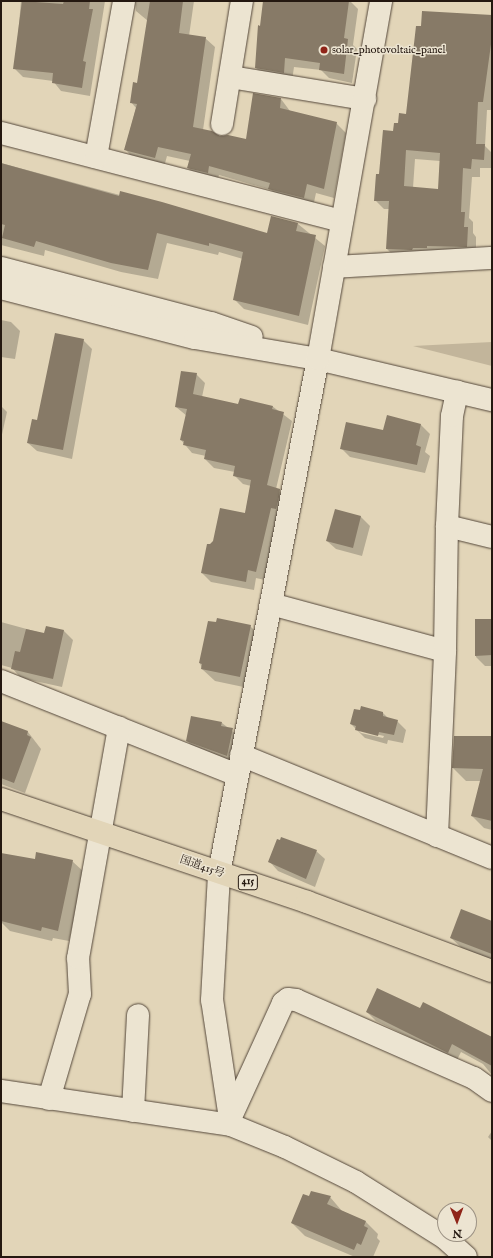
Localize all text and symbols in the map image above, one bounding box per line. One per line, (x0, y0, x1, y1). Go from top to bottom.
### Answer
place label: solar_photovoltaic_panel (332, 43, 446, 57)
marker: solar_photovoltaic_panel (319, 45, 329, 55)
street label: 国道415号 (178, 853, 226, 881)
road number: 415 (237, 874, 259, 890)
north arrow (437, 1202, 477, 1242)
text: N (452, 1226, 462, 1240)

